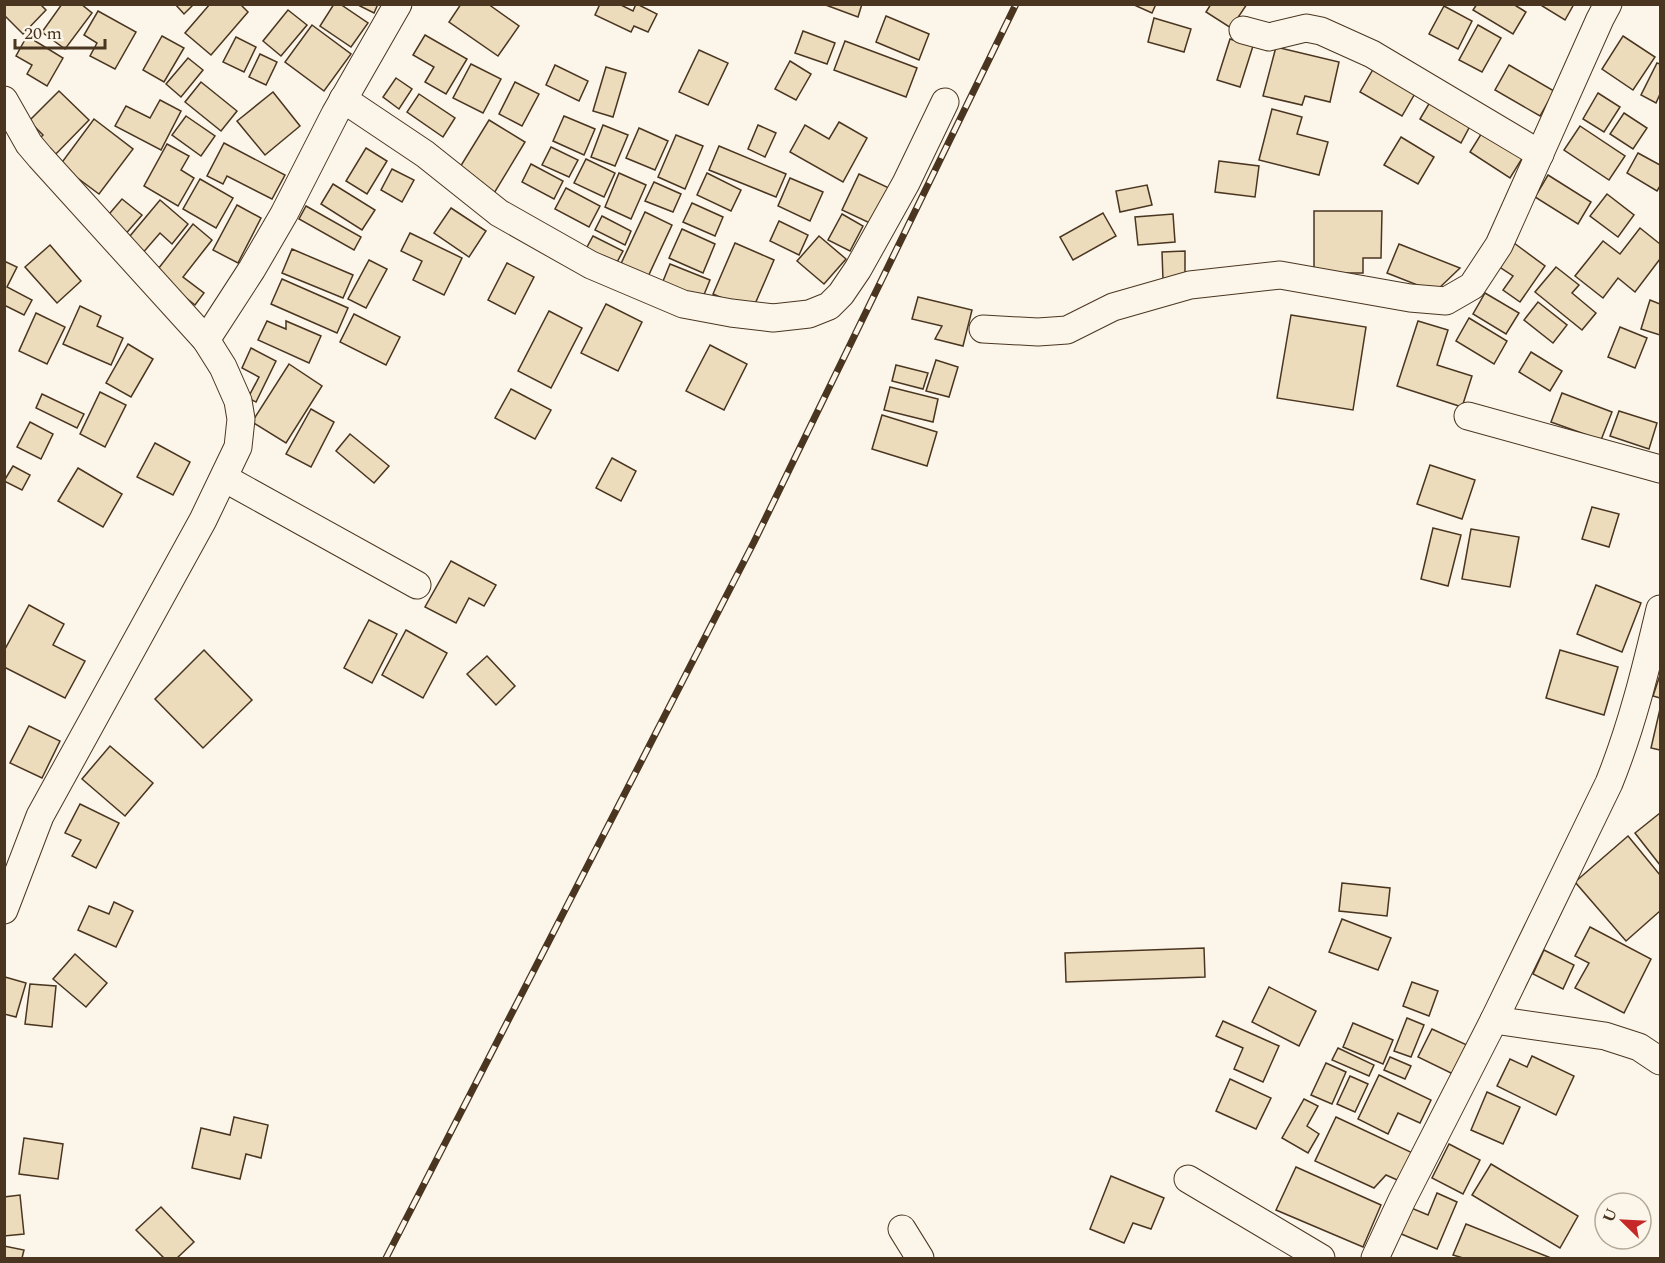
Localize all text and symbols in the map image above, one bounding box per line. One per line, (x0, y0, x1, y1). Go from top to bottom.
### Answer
scale bar (15, 12, 105, 50)
text: 20 m (24, 20, 62, 47)
north arrow (1593, 1191, 1653, 1251)
text: U (1597, 1204, 1624, 1226)

